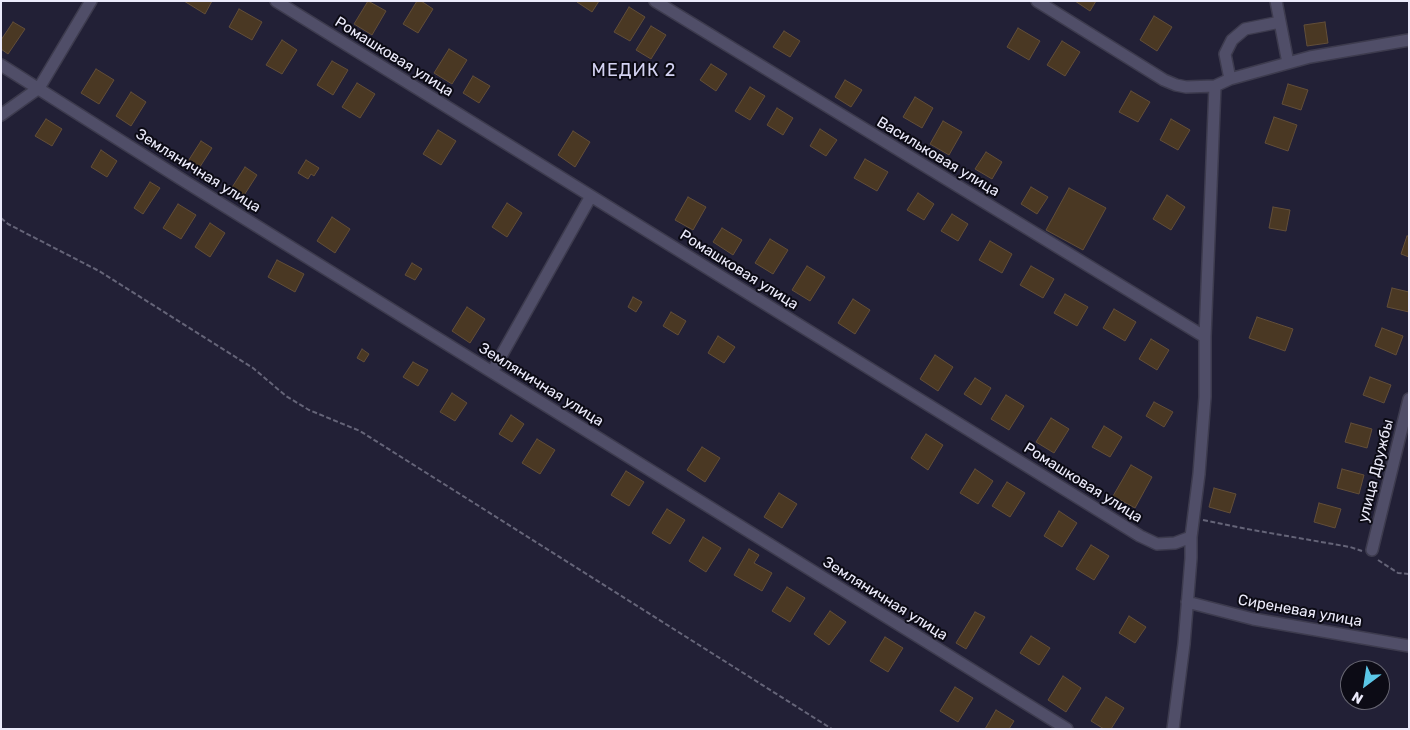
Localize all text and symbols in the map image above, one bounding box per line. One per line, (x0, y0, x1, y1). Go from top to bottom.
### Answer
street label: Ромашковая улица (331, 13, 457, 101)
district label: МЕДИК 2 (591, 60, 677, 82)
street label: Васильковая улица (873, 113, 1003, 201)
street label: Земляничная улица (132, 125, 264, 217)
street label: Ромашковая улица (676, 226, 802, 314)
street label: Земляничная улица (475, 339, 607, 431)
street label: улица Дружбы (1354, 418, 1398, 524)
street label: Ромашковая улица (1020, 439, 1146, 527)
street label: Земляничная улица (819, 553, 951, 645)
street label: Сиреневая улица (1237, 591, 1363, 631)
north arrow (1340, 660, 1390, 710)
text: N (1349, 688, 1366, 707)

